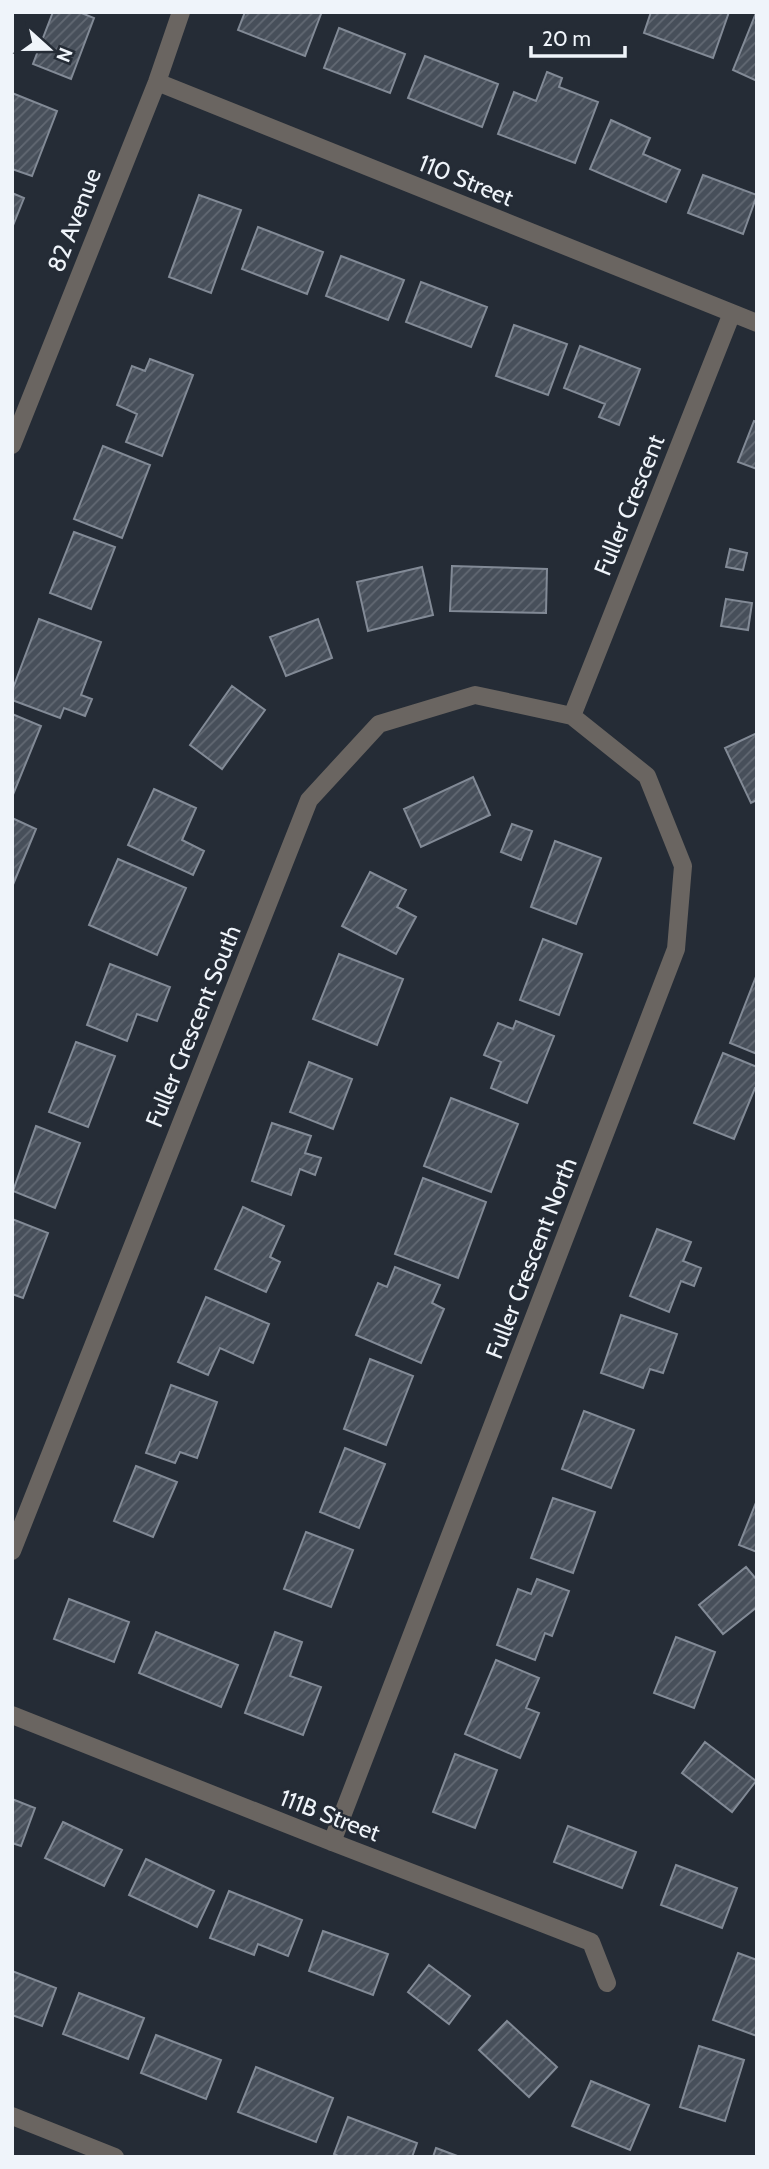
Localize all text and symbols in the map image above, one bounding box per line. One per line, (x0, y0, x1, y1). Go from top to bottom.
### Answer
north arrow (14, 14, 84, 84)
scale bar (531, 14, 626, 58)
text: 20 m (542, 26, 591, 51)
text: N (51, 45, 78, 65)
street label: 110 Street (414, 148, 518, 212)
street label: 82 Avenue (41, 164, 107, 276)
street label: Fuller Crescent (588, 430, 670, 580)
street label: Fuller Crescent South (139, 921, 247, 1131)
street label: Fuller Crescent North (479, 1153, 583, 1363)
street label: 111B Street (276, 1783, 384, 1847)

